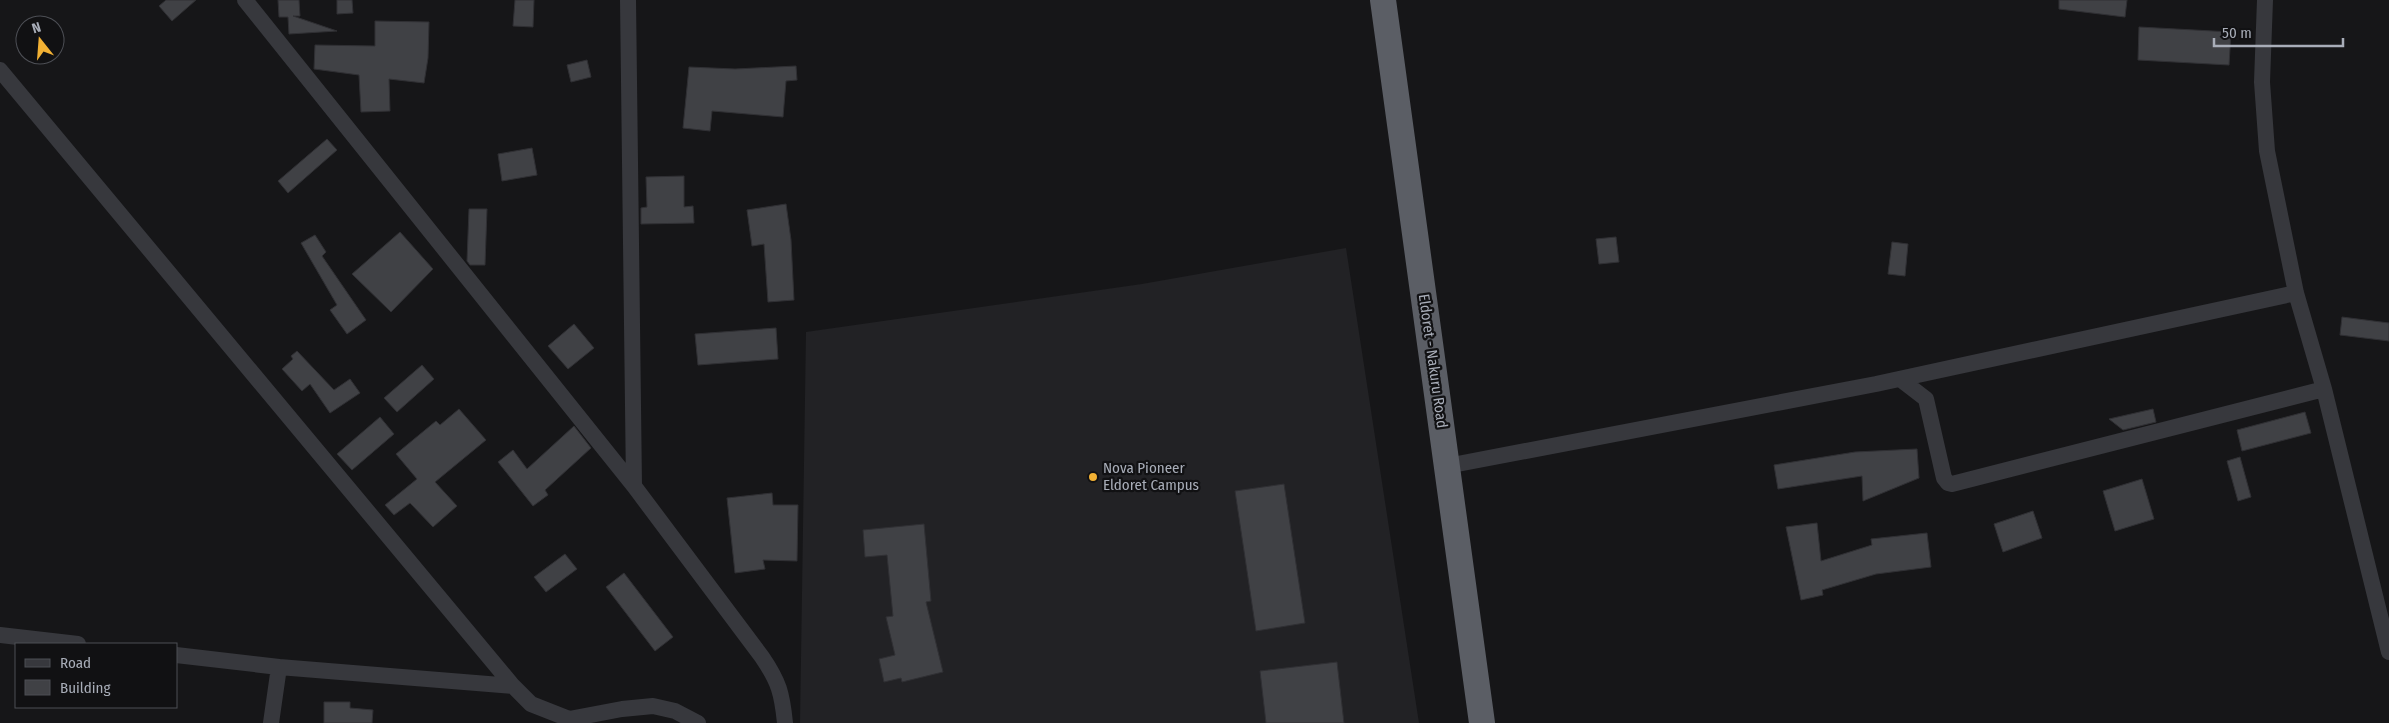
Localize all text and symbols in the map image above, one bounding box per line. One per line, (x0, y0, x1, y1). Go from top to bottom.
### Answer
north arrow (15, 15, 65, 65)
scale bar (2214, 15, 2343, 47)
text: N (30, 19, 43, 37)
text: 50 m (2222, 24, 2252, 42)
street label: Eldoret - Nakuru Road (1415, 293, 1451, 429)
place label: Nova Pioneer Eldoret Campus (1103, 459, 1199, 494)
marker: Nova Pioneer Eldoret Campus (1087, 471, 1099, 483)
legend (15, 643, 178, 708)
text: Road (60, 654, 91, 672)
text: Building (60, 679, 111, 697)

